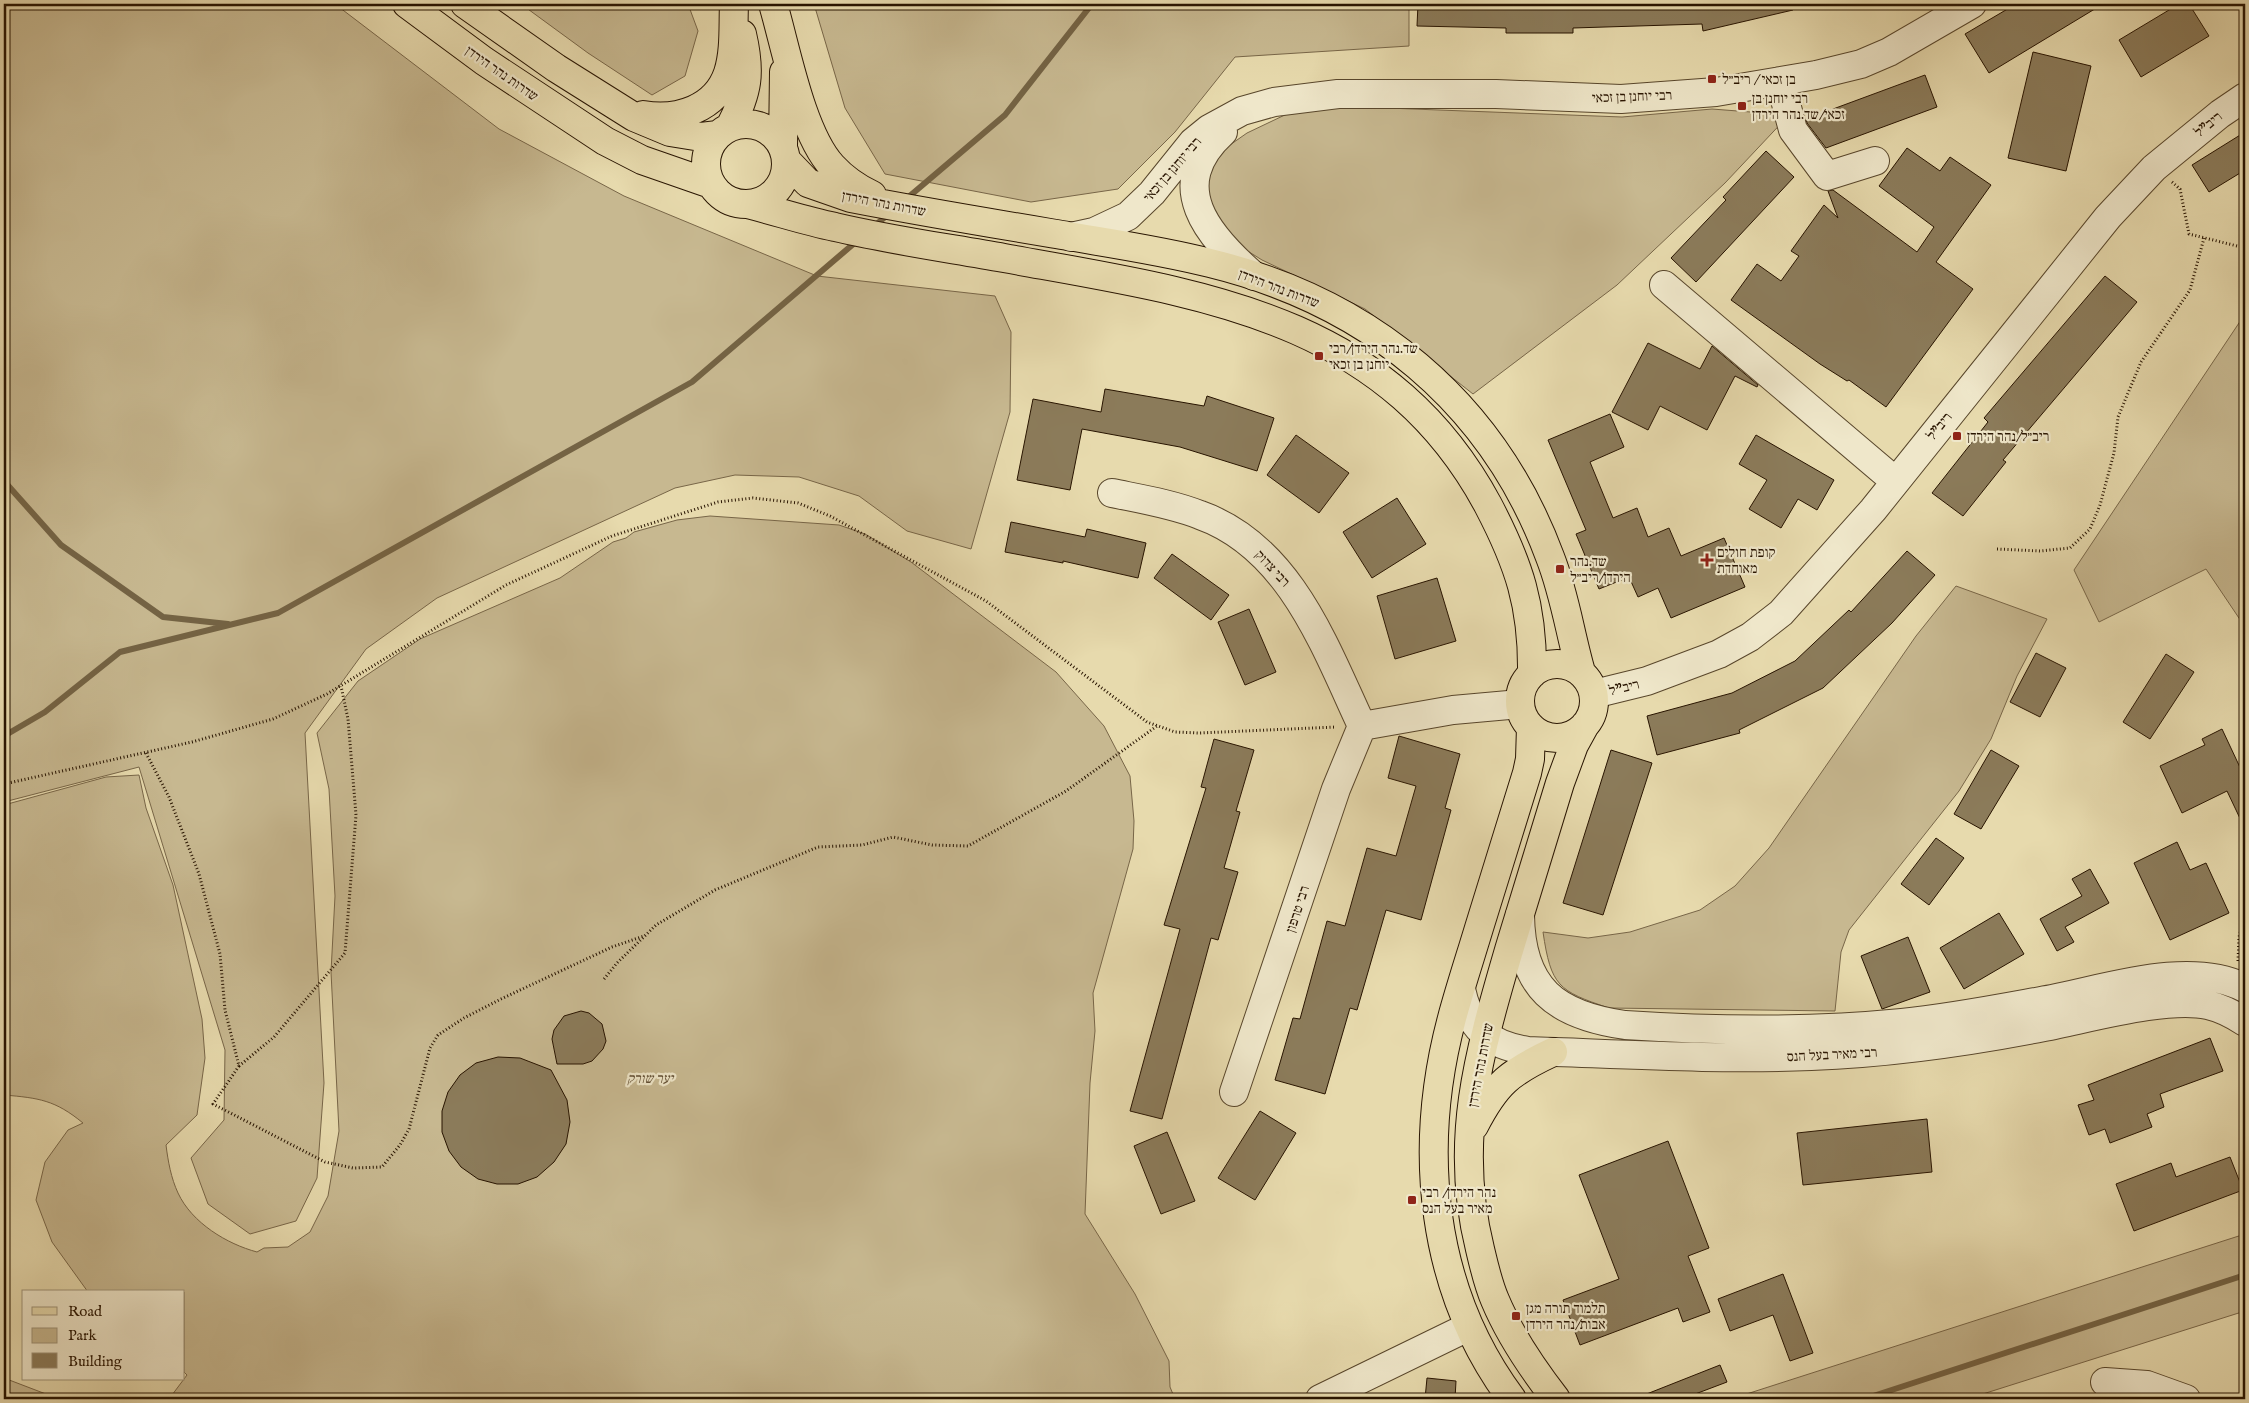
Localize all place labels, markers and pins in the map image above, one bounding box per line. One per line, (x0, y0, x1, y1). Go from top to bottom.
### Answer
place label: בן זכאי / ריב״ל (1722, 71, 1796, 89)
marker: בן זכאי / ריב״ל (1706, 73, 1718, 85)
place label: רבי יוחנן בן זכאי/שד.נהר הירדן (1752, 90, 1845, 124)
marker: רבי יוחנן בן זכאי/שד.נהר הירדן (1736, 100, 1748, 112)
place label: שד.נהר הירדן/רבי יוחנן בן זכאי (1329, 340, 1418, 374)
marker: שד.נהר הירדן/רבי יוחנן בן זכאי (1313, 350, 1325, 362)
place label: ריב״ל/נהר הירדן (1967, 428, 2049, 446)
marker: ריב״ל/נהר הירדן (1951, 430, 1963, 442)
place label: קופת חולים מאוחדת (1717, 544, 1776, 578)
place label: שד.נהר הירדן/ריב״ל (1570, 553, 1631, 587)
marker: קופת חולים מאוחדת (1701, 554, 1713, 566)
marker: שד.נהר הירדן/ריב״ל (1554, 563, 1566, 575)
place label: נהר הירדן/ רבי מאיר בעל הנס (1422, 1184, 1496, 1218)
marker: נהר הירדן/ רבי מאיר בעל הנס (1406, 1194, 1418, 1206)
place label: תלמוד תורה מגן אבות/נהר הירדן (1526, 1300, 1606, 1334)
marker: תלמוד תורה מגן אבות/נהר הירדן (1510, 1310, 1522, 1322)

